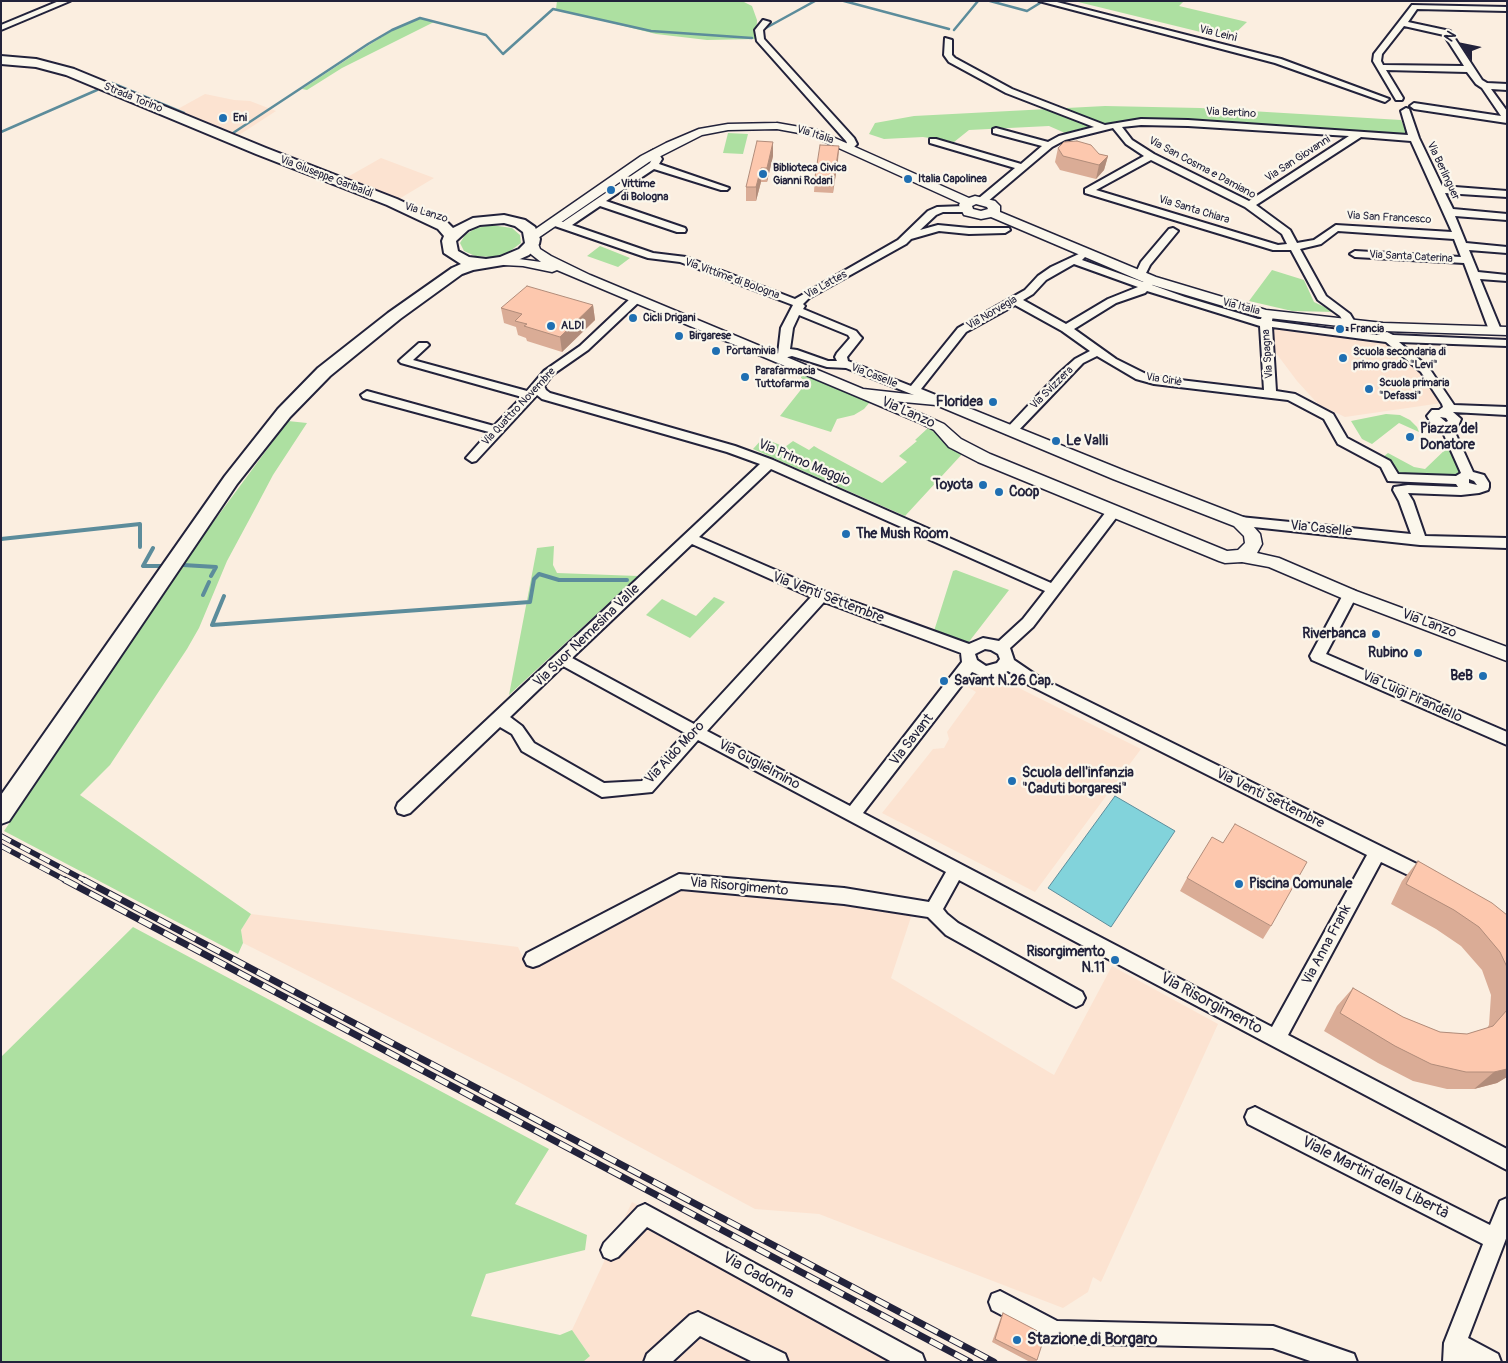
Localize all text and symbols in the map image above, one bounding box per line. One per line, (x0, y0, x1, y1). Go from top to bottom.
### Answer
north arrow (1438, 20, 1488, 70)
street label: Via Leinì (1198, 23, 1238, 45)
text: N (1440, 28, 1460, 45)
street label: Strada Torino (102, 80, 164, 116)
street label: Via Bertino (1206, 105, 1256, 121)
place label: Eni (233, 111, 247, 125)
marker: Eni (217, 112, 229, 124)
street label: Via Italia (795, 123, 835, 147)
street label: Via San Giovanni (1263, 133, 1333, 185)
street label: Via San Cosma e Damiano (1146, 134, 1258, 202)
street label: Via Berlinguer (1424, 140, 1462, 202)
street label: Via Giuseppe Garibaldi (278, 153, 374, 201)
place label: Biblioteca Civica Gianni Rodari (773, 161, 847, 187)
marker: Biblioteca Civica Gianni Rodari (757, 168, 769, 180)
place label: Italia Capolinea (918, 172, 987, 186)
marker: Italia Capolinea (902, 173, 914, 185)
place label: Vittime di Bologna (621, 177, 668, 203)
marker: Vittime di Bologna (605, 184, 617, 196)
street label: Via Santa Chiara (1157, 193, 1231, 227)
street label: Via Lanzo (403, 200, 449, 226)
street label: Via San Francesco (1346, 209, 1432, 227)
street label: Via Santa Caterina (1369, 248, 1453, 266)
street label: Via Vittime di Bologna (683, 256, 781, 302)
street label: Via Lattes (803, 268, 849, 302)
street label: Via Norvegia (964, 293, 1020, 333)
street label: Via Italia (1221, 296, 1261, 318)
place label: Cicli Drigani (643, 311, 696, 325)
marker: Cicli Drigani (627, 312, 639, 324)
place label: ALDI (561, 319, 584, 333)
marker: ALDI (545, 320, 557, 332)
place label: Francia (1350, 322, 1384, 336)
marker: Francia (1334, 323, 1346, 335)
place label: Birgarese (689, 329, 731, 343)
street label: Via Spagna (1260, 329, 1276, 379)
marker: Birgarese (673, 330, 685, 342)
place label: Portamivia (726, 344, 776, 358)
marker: Portamivia (710, 345, 722, 357)
place label: Scuola secondaria di primo grado "Levi" (1353, 345, 1446, 371)
marker: Scuola secondaria di primo grado "Levi" (1337, 352, 1349, 364)
street label: Via Caselle (849, 361, 899, 391)
place label: Parafarmacia Tuttofarma (755, 364, 815, 390)
street label: Via Svizzera (1028, 364, 1076, 412)
street label: Via Quattro Novembre (479, 365, 559, 449)
marker: Parafarmacia Tuttofarma (739, 371, 751, 383)
street label: Via Ciriè (1145, 371, 1183, 389)
place label: Scuola primaria "Defassi" (1379, 376, 1449, 402)
marker: Scuola primaria "Defassi" (1363, 383, 1375, 395)
street label: Via Lanzo (878, 394, 938, 432)
place label: Floridea (936, 394, 983, 410)
marker: Floridea (987, 396, 999, 408)
place label: Piazza del Donatore (1420, 421, 1478, 454)
marker: Piazza del Donatore (1404, 431, 1416, 443)
place label: Le Valli (1066, 433, 1108, 449)
marker: Le Valli (1050, 435, 1062, 447)
street label: Via Primo Maggio (755, 436, 853, 490)
place label: Toyota (933, 477, 973, 493)
marker: Toyota (977, 479, 989, 491)
place label: Coop (1009, 484, 1039, 500)
marker: Coop (993, 486, 1005, 498)
street label: Via Caselle (1289, 517, 1353, 541)
place label: The Mush Room (856, 526, 948, 542)
marker: The Mush Room (840, 528, 852, 540)
street label: Via Venti Settembre (770, 569, 886, 627)
street label: Via Suor Nemesina Valle (530, 581, 644, 691)
street label: Via Lanzo (1399, 606, 1459, 642)
place label: Riverbanca (1302, 626, 1366, 642)
marker: Riverbanca (1370, 628, 1382, 640)
place label: Rubino (1368, 645, 1408, 661)
marker: Rubino (1412, 647, 1424, 659)
street label: Via Luigi Pirandello (1359, 667, 1465, 727)
place label: BeB (1450, 668, 1473, 684)
marker: BeB (1477, 670, 1489, 682)
place label: Savant N.26 Cap. (954, 673, 1054, 689)
marker: Savant N.26 Cap. (938, 675, 950, 687)
street label: Via Savant (887, 711, 937, 769)
street label: Via Aldo Moro (642, 718, 708, 788)
street label: Via Guglielmino (715, 736, 803, 794)
place label: Scuola dell'infanzia "Caduti borgaresi" (1022, 765, 1134, 798)
street label: Via Venti Settembre (1213, 765, 1327, 833)
marker: Scuola dell'infanzia "Caduti borgaresi" (1006, 775, 1018, 787)
street label: Via Risorgimento (689, 874, 789, 900)
place label: Piscina Comunale (1249, 876, 1352, 892)
marker: Piscina Comunale (1233, 878, 1245, 890)
street label: Via Anna Frank (1299, 902, 1355, 988)
place label: Risorgimento N.11 (1026, 944, 1105, 976)
marker: Risorgimento N.11 (1109, 954, 1121, 966)
street label: Via Risorgimento (1157, 969, 1265, 1039)
street label: Viale Martiri della Libertà (1298, 1133, 1452, 1223)
street label: Via Cadorna (719, 1248, 797, 1304)
place label: Stazione di Borgaro (1027, 1330, 1157, 1350)
marker: Stazione di Borgaro (1011, 1334, 1023, 1346)

